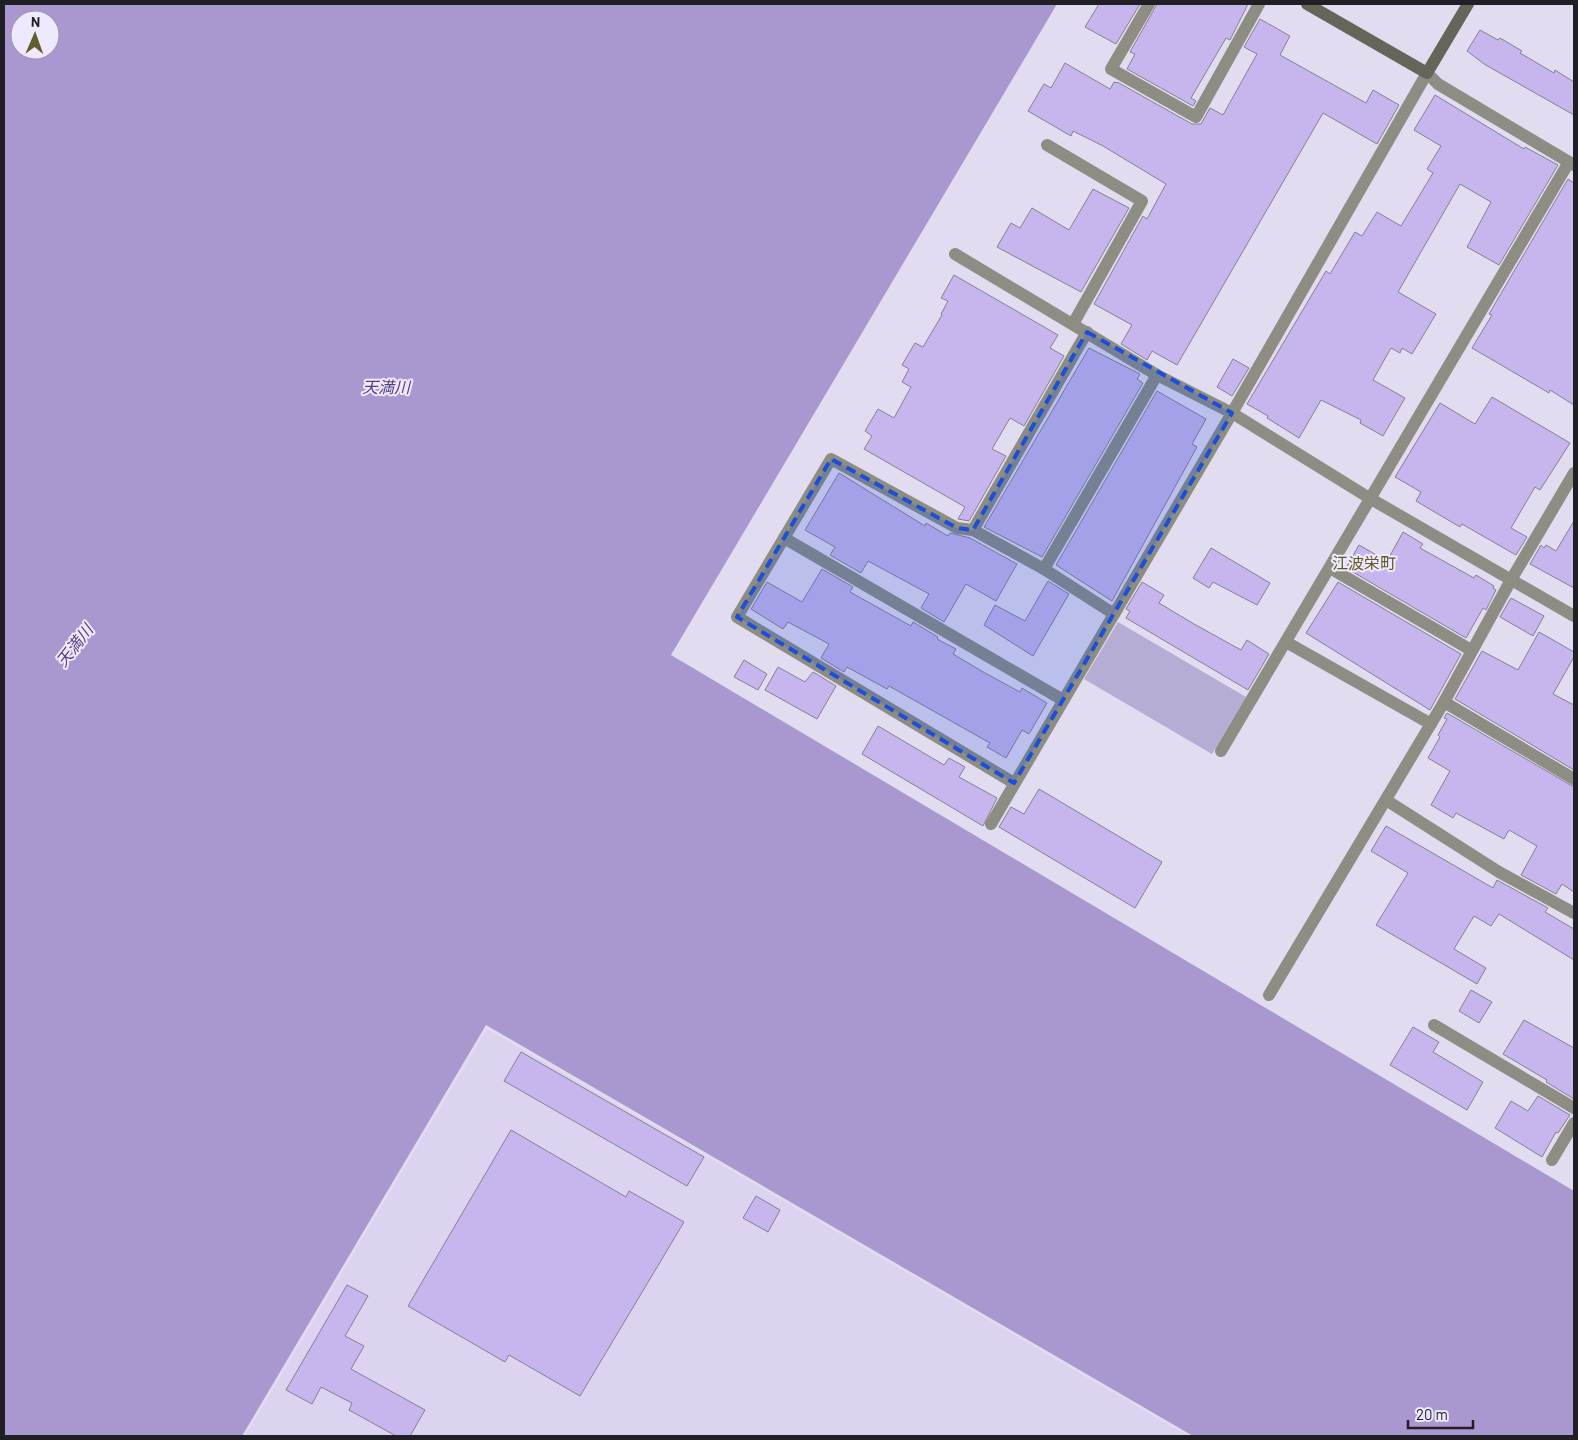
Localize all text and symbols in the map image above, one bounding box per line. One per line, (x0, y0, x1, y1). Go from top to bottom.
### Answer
north arrow (10, 10, 60, 60)
text: N (31, 13, 40, 30)
water label: 天満川 (362, 377, 412, 396)
district label: 江波栄町 (1332, 553, 1396, 572)
water label: 天満川 (52, 619, 97, 670)
scale bar (1408, 1398, 1473, 1430)
text: 20 m (1416, 1405, 1448, 1423)

